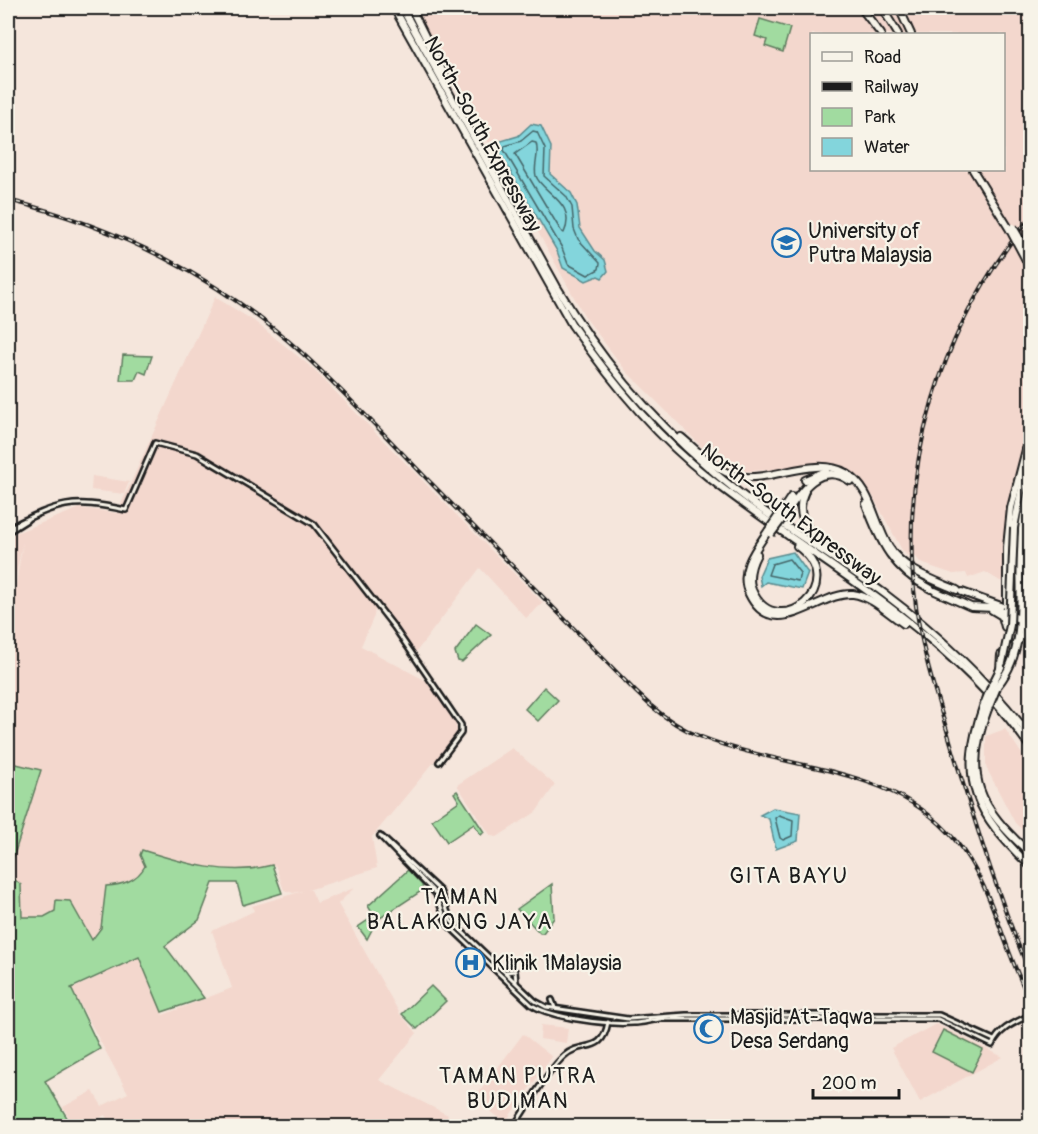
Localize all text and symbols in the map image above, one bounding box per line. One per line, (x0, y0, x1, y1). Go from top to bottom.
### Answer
street label: North–South Expressway (417, 31, 548, 237)
legend (810, 33, 1005, 171)
text: Road (864, 46, 901, 69)
text: Railway (864, 76, 919, 99)
text: Park (864, 106, 896, 129)
text: Water (864, 136, 910, 159)
place label: University of Putra Malaysia (808, 218, 932, 269)
school or university icon: University of Putra Malaysia (771, 227, 803, 259)
street label: North–South Expressway (695, 437, 887, 591)
district label: GITA BAYU (730, 862, 848, 890)
district label: TAMAN BALAKONG JAYA (367, 883, 553, 936)
hospital icon: Klinik 1Malaysia (455, 947, 487, 979)
place label: Klinik 1Malaysia (492, 950, 622, 977)
place label: Masjid At-Taqwa Desa Serdang (730, 1004, 873, 1055)
mosque icon: Masjid At-Taqwa Desa Serdang (693, 1013, 725, 1045)
district label: TAMAN PUTRA BUDIMAN (439, 1062, 597, 1115)
scale bar (813, 1062, 898, 1100)
text: 200 m (822, 1072, 877, 1095)

